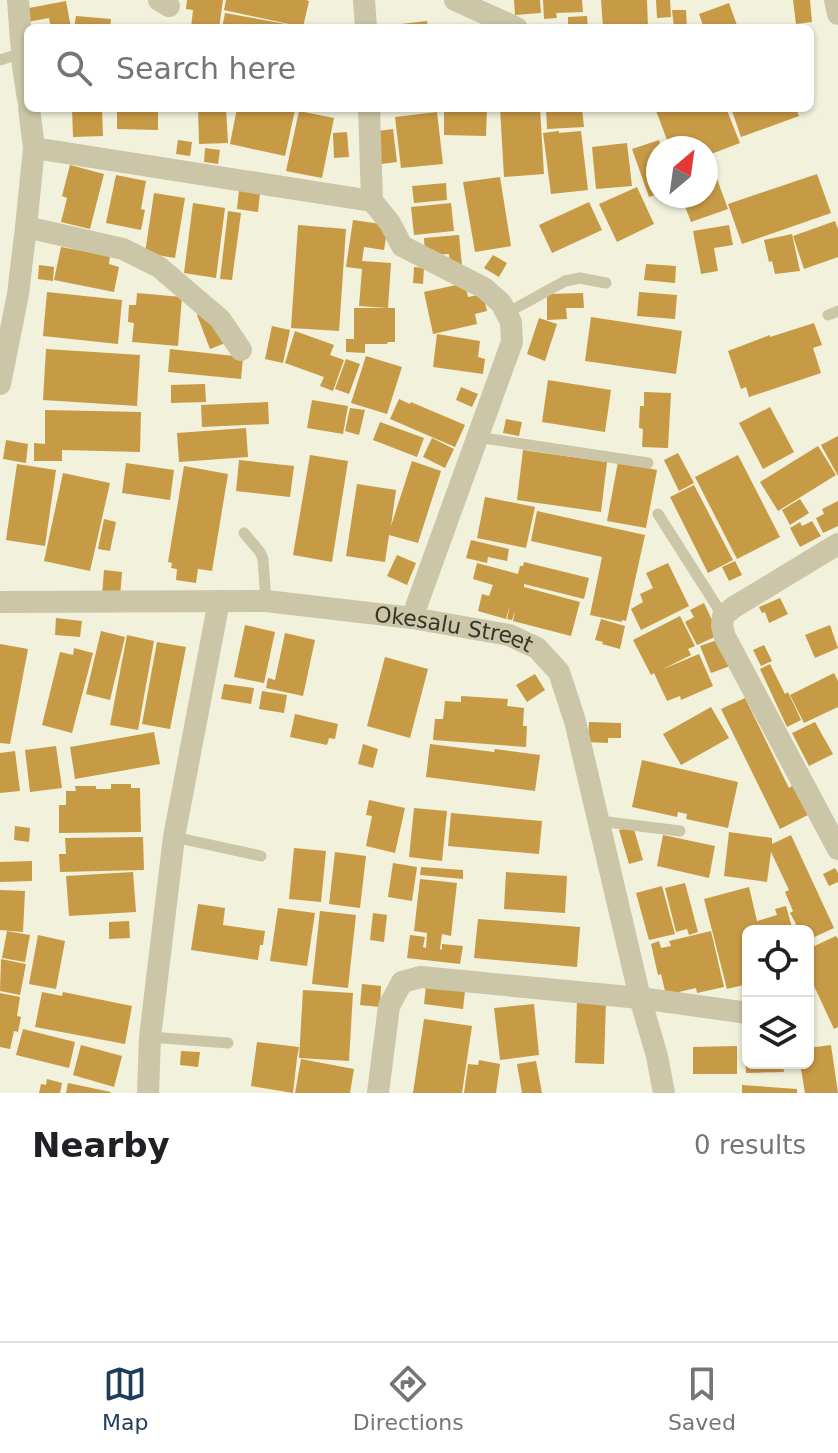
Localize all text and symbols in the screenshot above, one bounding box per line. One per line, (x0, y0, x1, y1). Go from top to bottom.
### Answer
search box (24, 24, 814, 112)
icon: search (52, 46, 96, 90)
text: Search here (116, 51, 296, 86)
north arrow (646, 136, 718, 208)
street label: Okesalu Street (373, 601, 538, 657)
map controls (742, 925, 814, 1069)
button: locate (742, 925, 814, 997)
button: layers (742, 997, 814, 1069)
text: Nearby (32, 1125, 170, 1165)
text: 0 results (694, 1130, 806, 1160)
tab: Map (102, 1362, 149, 1435)
tab: Directions (353, 1362, 464, 1435)
tab: Saved (668, 1362, 736, 1435)

